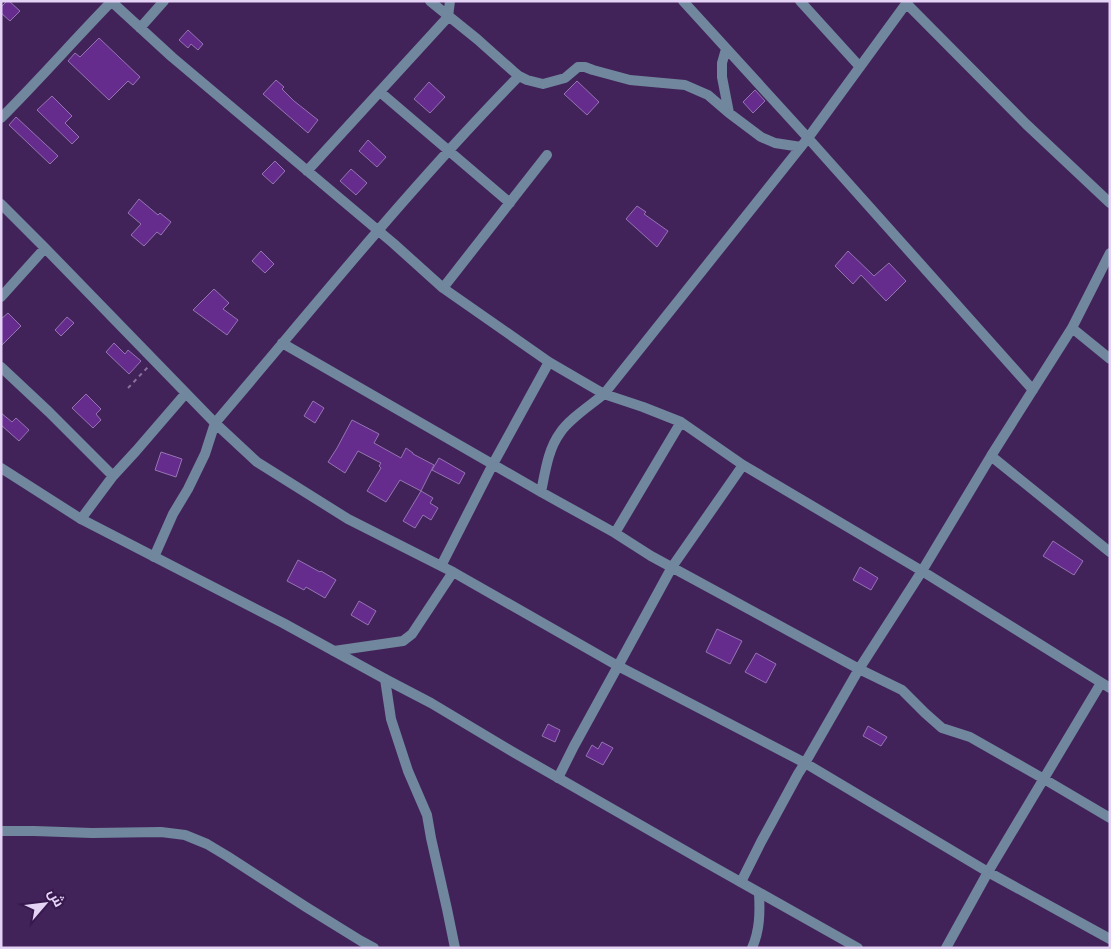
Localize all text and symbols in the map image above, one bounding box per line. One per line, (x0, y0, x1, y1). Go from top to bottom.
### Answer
north arrow (20, 879, 70, 929)
text: ش (44, 886, 68, 910)

